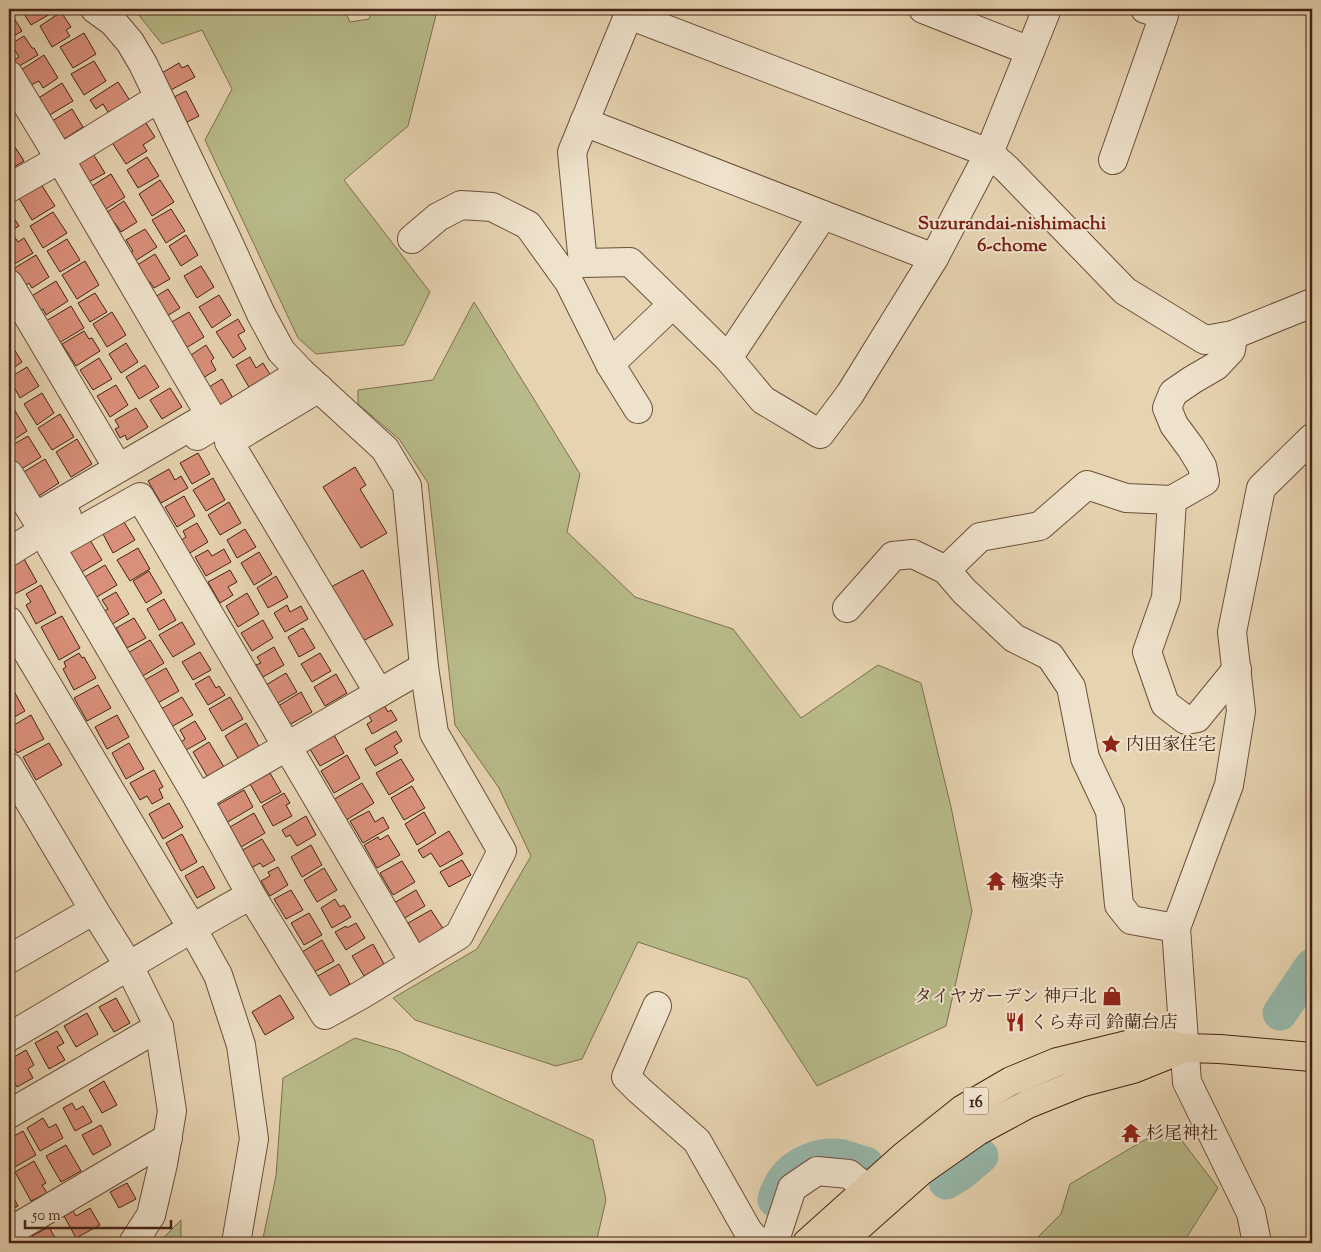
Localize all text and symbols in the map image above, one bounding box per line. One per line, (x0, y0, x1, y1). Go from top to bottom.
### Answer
district label: Suzurandai-nishimachi 6-chome (918, 211, 1107, 260)
place icon: 内田家住宅 (1100, 733, 1122, 755)
place label: 内田家住宅 (1126, 733, 1216, 759)
temple icon: 極楽寺 (985, 870, 1007, 892)
place label: 極楽寺 (1011, 870, 1065, 896)
place label: タイヤガーデン 神戸北 (914, 985, 1097, 1011)
shop icon: タイヤガーデン 神戸北 (1101, 985, 1123, 1007)
restaurant icon: くら寿司 鈴蘭台店 (1004, 1011, 1026, 1033)
place label: くら寿司 鈴蘭台店 (1030, 1011, 1178, 1037)
road number: 16 (964, 1088, 988, 1114)
temple icon: 杉尾神社 (1120, 1122, 1142, 1144)
place label: 杉尾神社 (1146, 1122, 1218, 1148)
scale bar (25, 1197, 171, 1229)
text: 50 m (31, 1206, 61, 1227)

